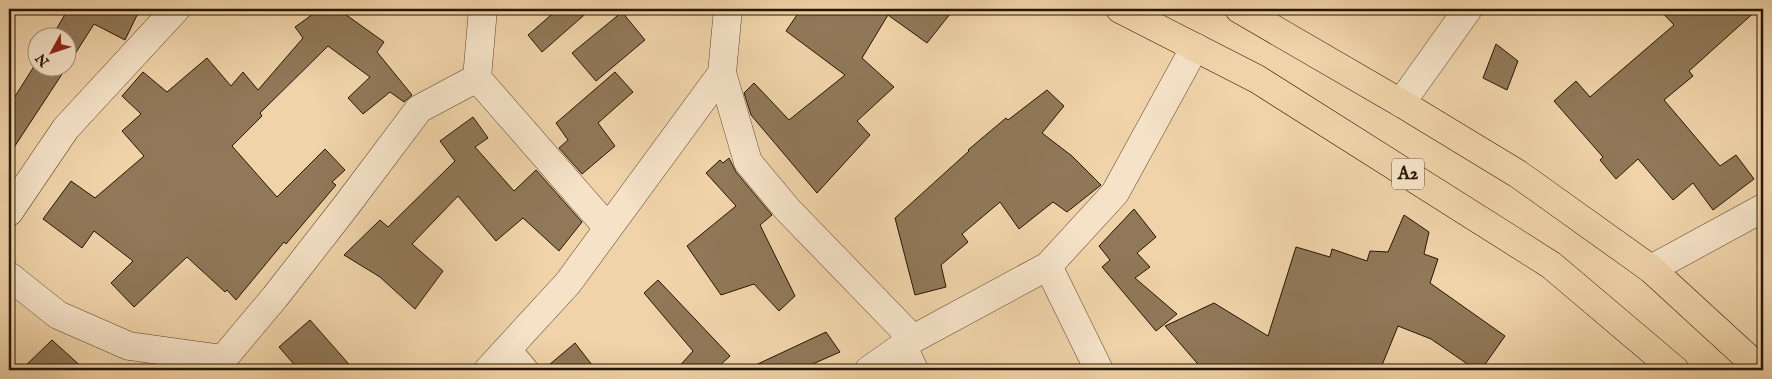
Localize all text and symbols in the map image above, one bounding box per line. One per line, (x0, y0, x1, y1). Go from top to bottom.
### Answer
north arrow (28, 28, 78, 78)
text: N (32, 49, 54, 71)
road number: A2 (1392, 158, 1424, 190)

